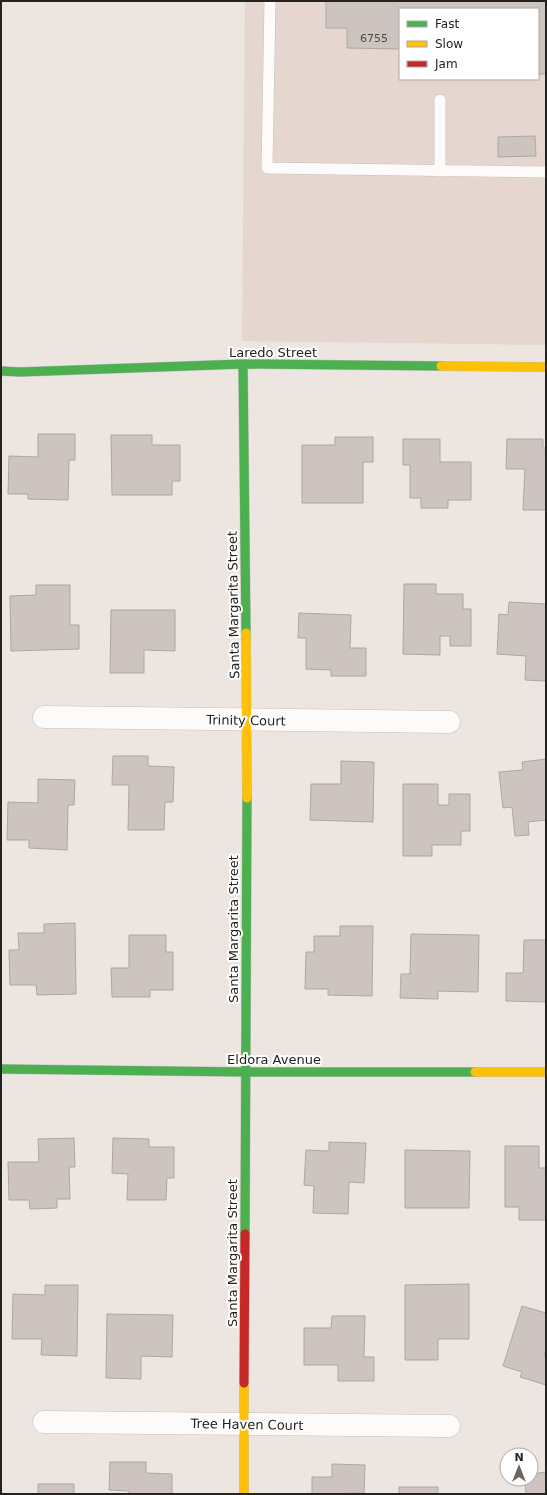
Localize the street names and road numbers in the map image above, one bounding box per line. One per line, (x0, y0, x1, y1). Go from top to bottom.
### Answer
street label: Laredo Street (229, 345, 317, 360)
street label: Santa Margarita Street (225, 531, 242, 679)
street label: Trinity Court (205, 712, 286, 729)
street label: Santa Margarita Street (226, 855, 241, 1003)
street label: Eldora Avenue (227, 1052, 321, 1067)
street label: Santa Margarita Street (225, 1179, 240, 1327)
street label: Tree Haven Court (190, 1416, 303, 1433)

